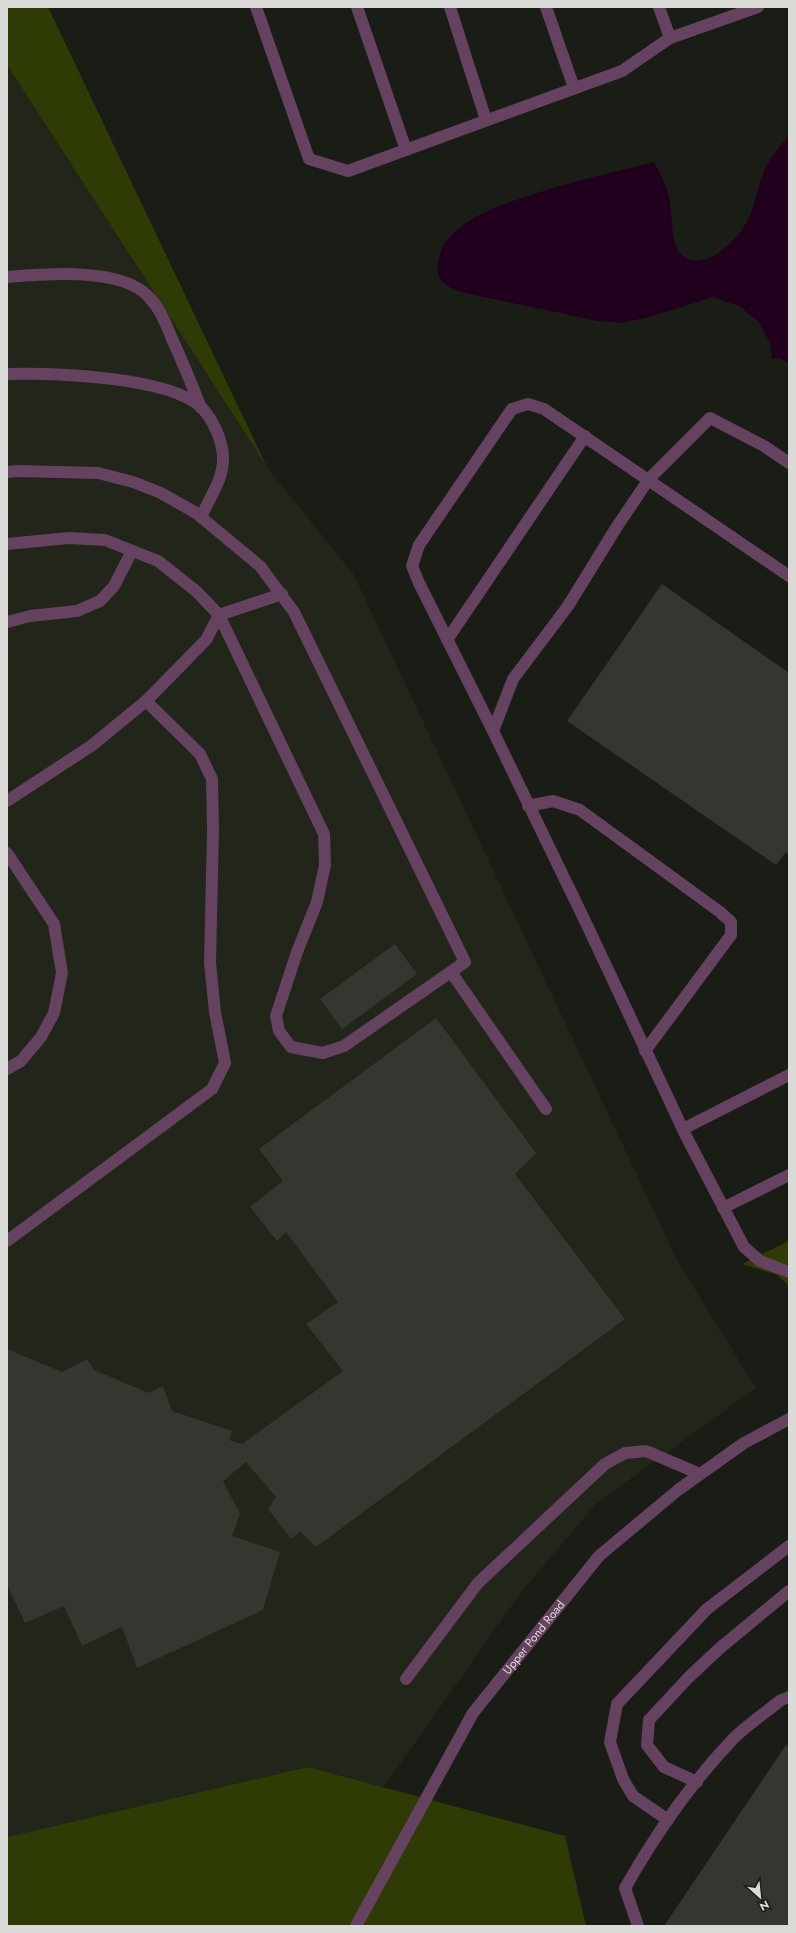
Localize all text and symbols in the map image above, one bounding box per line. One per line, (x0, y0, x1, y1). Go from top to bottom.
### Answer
street label: Upper Pond Road (498, 1596, 569, 1678)
north arrow (740, 1877, 780, 1917)
text: N (757, 1897, 772, 1915)

